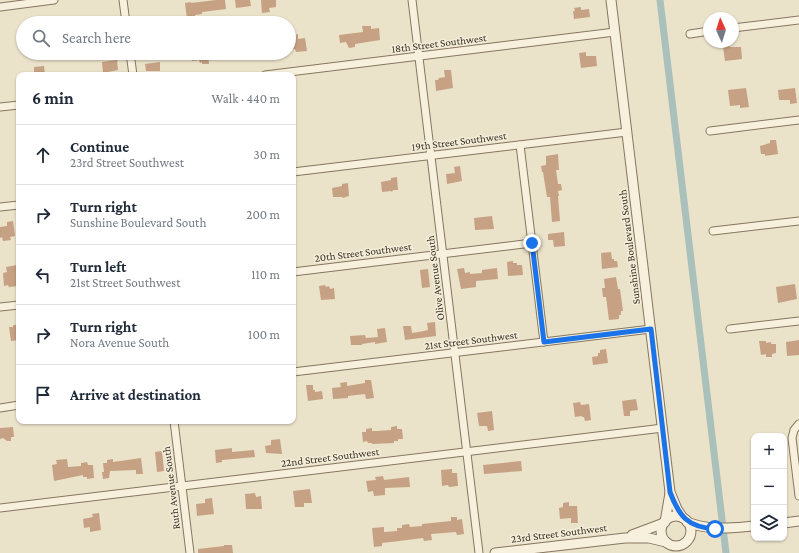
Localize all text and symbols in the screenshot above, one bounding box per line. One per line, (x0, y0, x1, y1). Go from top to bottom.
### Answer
north arrow (703, 12, 739, 48)
search box (16, 16, 296, 60)
icon: search (30, 27, 52, 49)
text: Search here (62, 30, 131, 46)
street label: 18th Street Southwest (391, 31, 488, 55)
text: 6 min (32, 89, 74, 108)
text: Walk · 440 m (211, 91, 280, 106)
street label: 19th Street Southwest (411, 129, 507, 153)
text: Continue (70, 139, 129, 155)
icon: ahead (32, 144, 54, 166)
text: 30 m (254, 147, 280, 162)
text: 23rd Street Southwest (70, 155, 184, 170)
street label: Sunshine Boulevard South (616, 189, 642, 305)
text: Turn right (70, 199, 137, 215)
icon: right (32, 204, 54, 226)
text: 200 m (246, 207, 280, 222)
text: Sunshine Boulevard South (70, 215, 206, 230)
route end (523, 234, 541, 252)
street label: Olive Avenue South (424, 235, 446, 321)
street label: 20th Street Southwest (314, 240, 413, 264)
text: Turn left (70, 259, 126, 275)
icon: left (32, 264, 54, 286)
text: 110 m (251, 267, 280, 282)
text: 21st Street Southwest (70, 275, 181, 290)
text: Turn right (70, 319, 137, 335)
icon: right (32, 324, 54, 346)
text: 100 m (248, 327, 280, 342)
street label: 21st Street Southwest (424, 328, 518, 352)
text: Nora Avenue South (70, 335, 169, 350)
icon: arrive (32, 384, 54, 406)
text: Arrive at destination (70, 387, 201, 403)
map controls (751, 433, 787, 541)
button: + (751, 433, 787, 469)
street label: 22nd Street Southwest (280, 445, 380, 469)
street label: Ruth Avenue South (160, 446, 182, 530)
button: − (751, 469, 787, 505)
button: layers (751, 505, 787, 541)
route start (706, 520, 724, 538)
street label: 23rd Street Southwest (510, 521, 608, 545)

